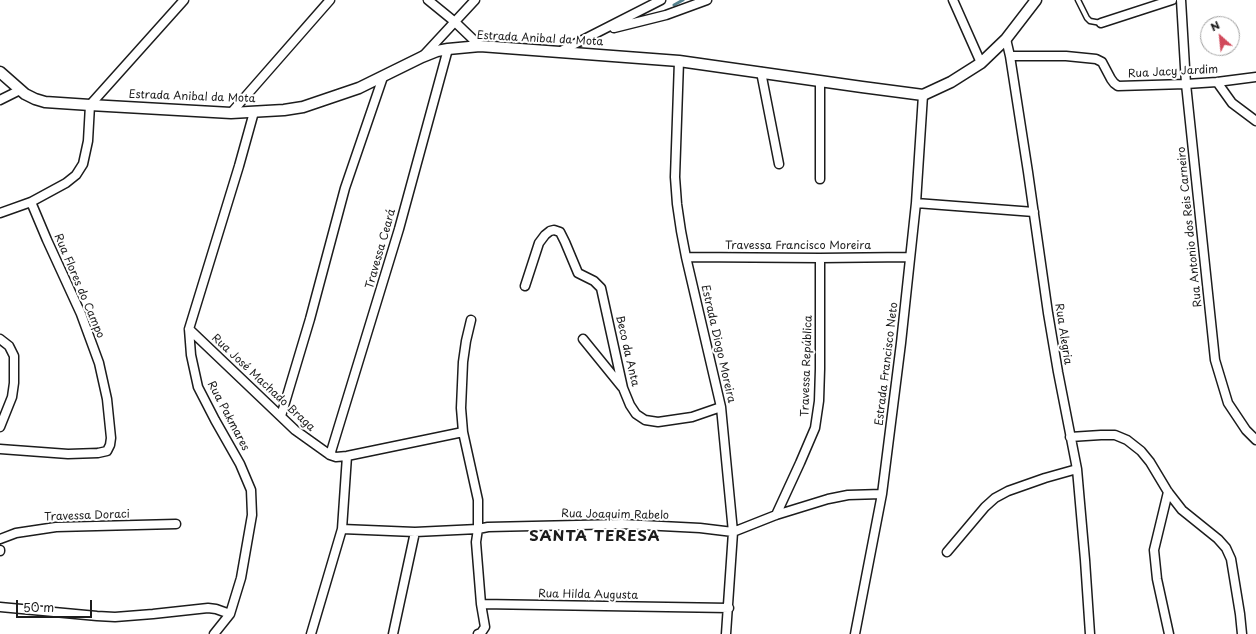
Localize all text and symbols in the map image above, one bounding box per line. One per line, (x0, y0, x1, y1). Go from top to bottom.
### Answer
north arrow (1200, 16, 1240, 56)
text: N (1207, 16, 1223, 35)
street label: Estrada Anibal da Mota (476, 29, 604, 49)
street label: Rua Jacy Jardim (1127, 63, 1219, 81)
street label: Estrada Anibal da Mota (128, 88, 256, 106)
street label: Rua Antonio dos Reis Carneiro (1175, 146, 1205, 308)
street label: Travessa Ceará (363, 208, 399, 290)
street label: Rua Flores do Campo (51, 232, 107, 340)
street label: Travessa Francisco Moreira (725, 239, 871, 253)
street label: Estrada Diogo Moreira (698, 284, 738, 404)
street label: Estrada Francisco Neto (873, 302, 901, 426)
street label: Rua Alegria (1052, 302, 1074, 366)
street label: Beco da Anta (612, 314, 642, 388)
street label: Travessa República (799, 315, 815, 417)
street label: Rua José Machado Braga (209, 332, 317, 434)
street label: Rua Pakmares (204, 379, 252, 453)
street label: Rua Joaquim Rabelo (561, 507, 669, 523)
street label: Travessa Doraci (44, 508, 130, 524)
district label: SANTA TERESA (530, 528, 660, 546)
street label: Rua Hilda Augusta (538, 588, 638, 602)
scale bar (18, 592, 94, 618)
text: 50 m (23, 598, 54, 616)

